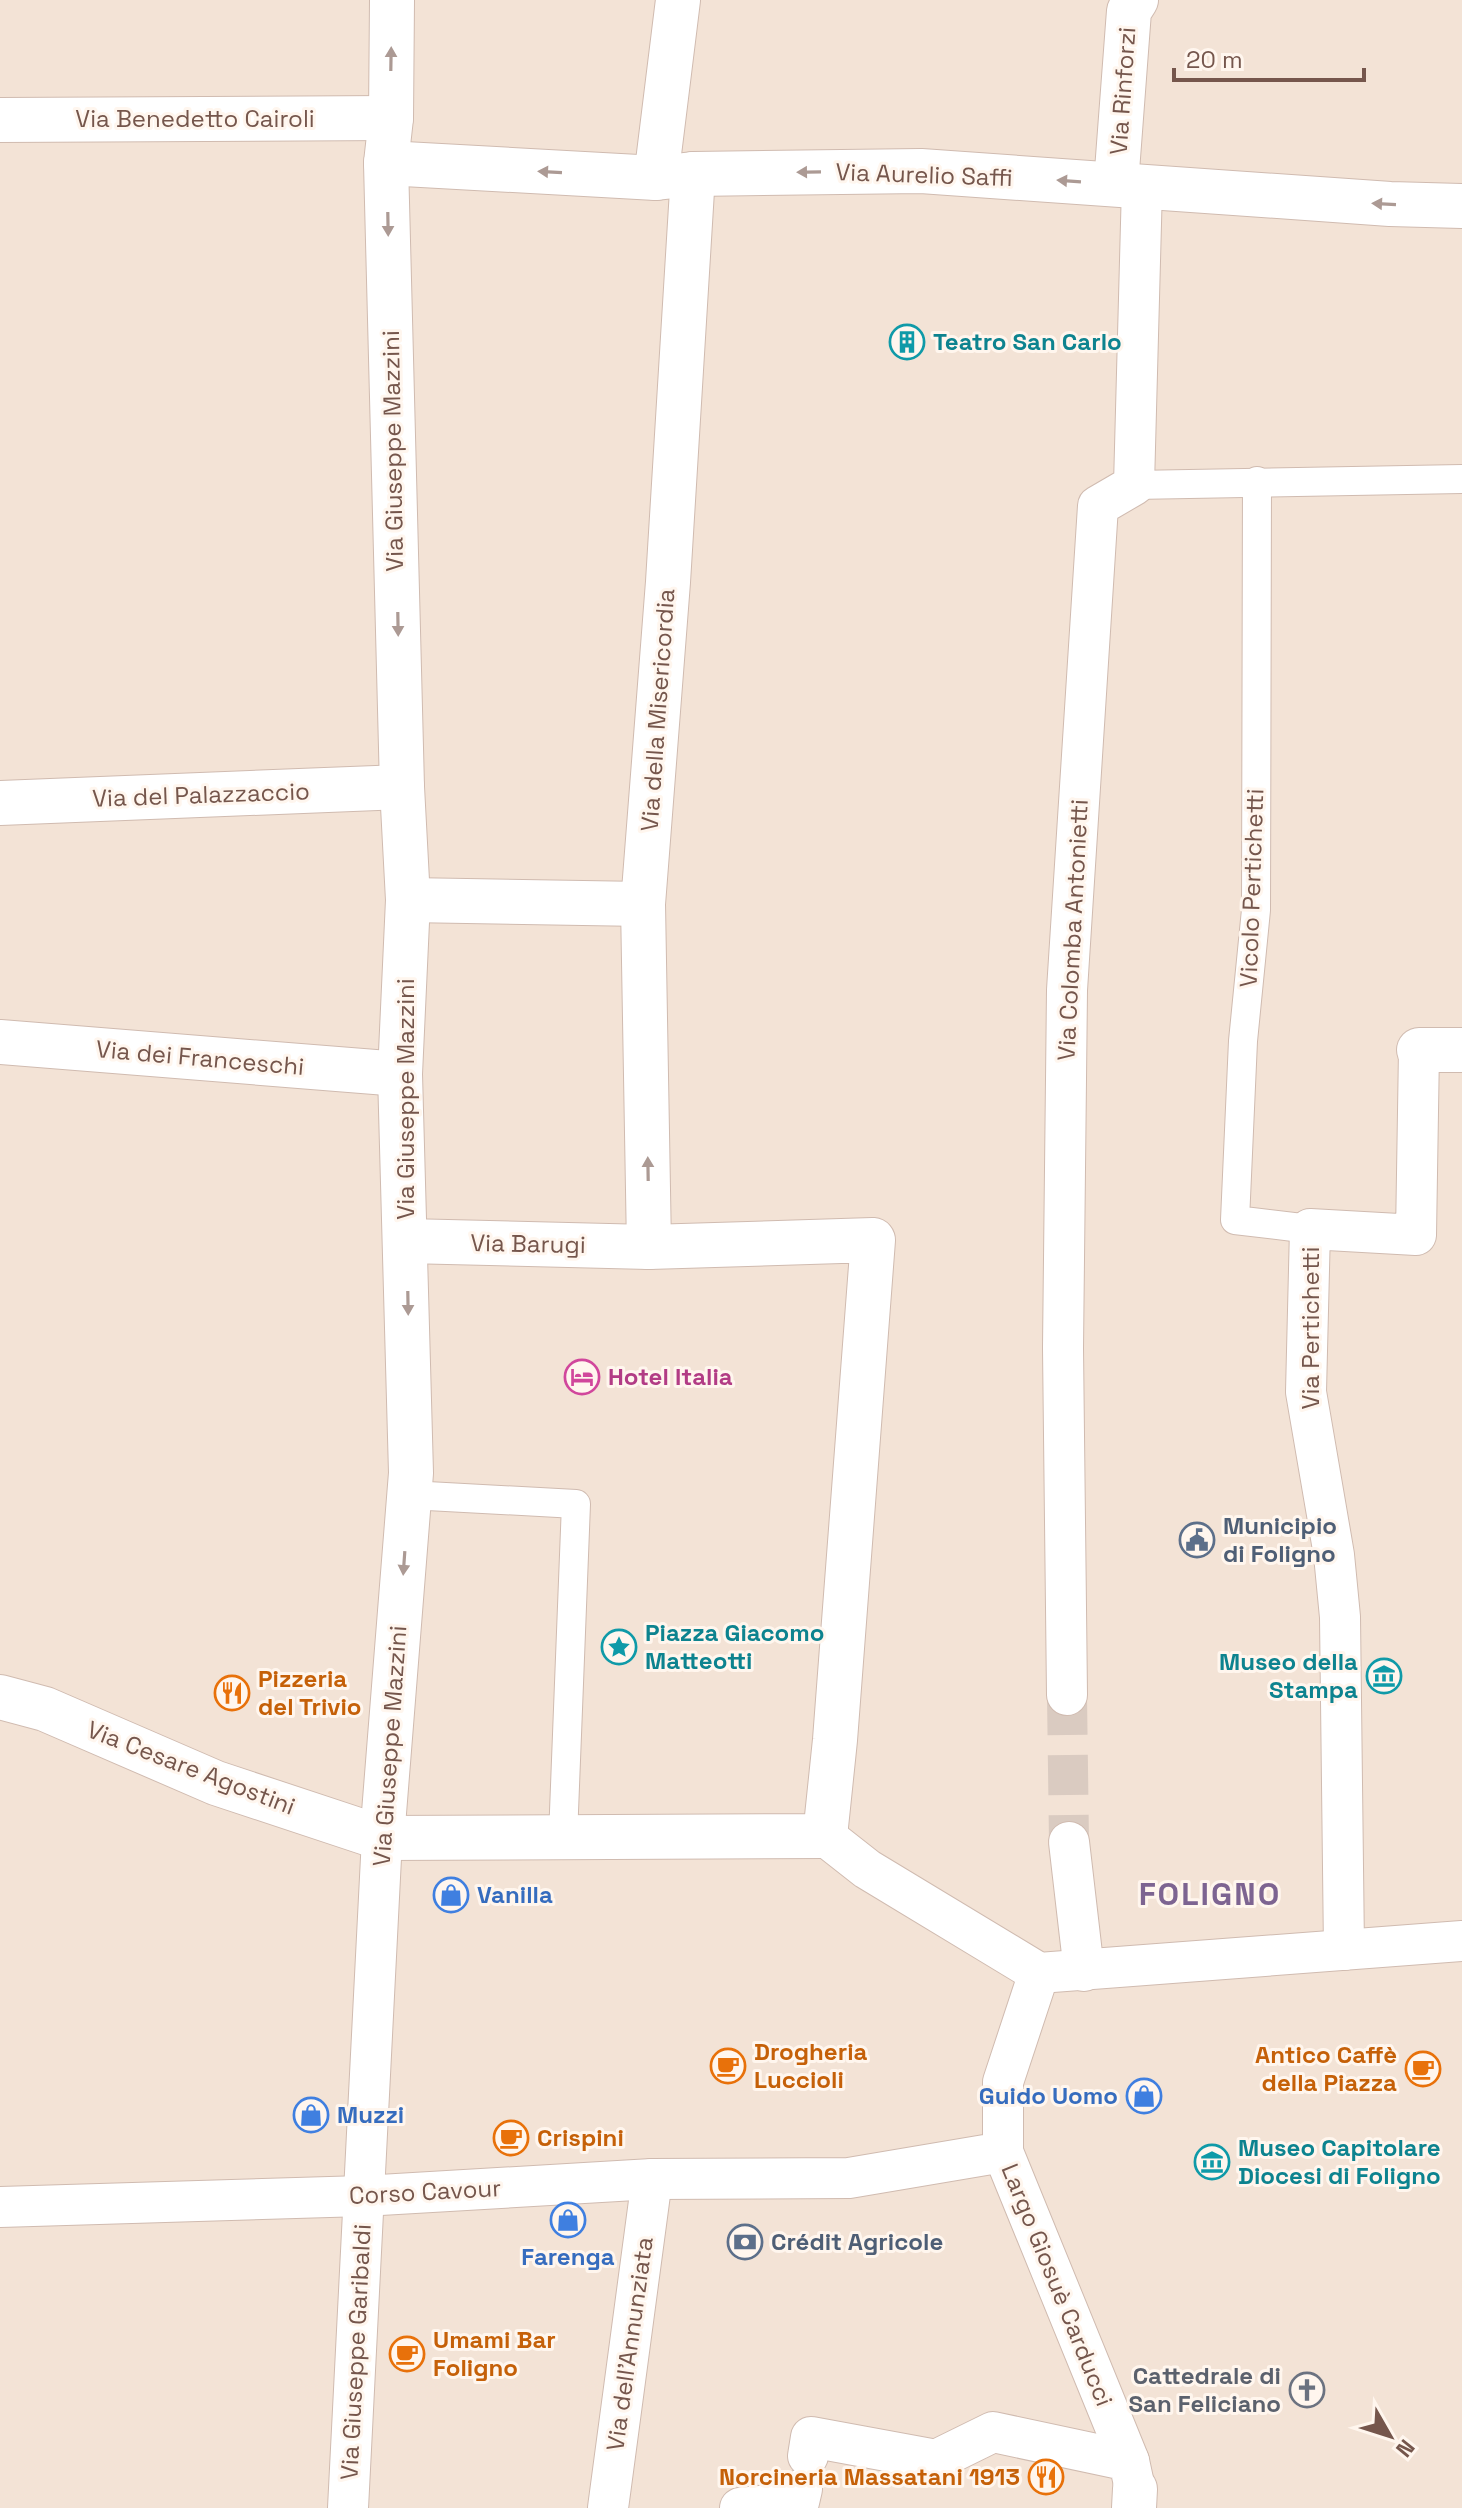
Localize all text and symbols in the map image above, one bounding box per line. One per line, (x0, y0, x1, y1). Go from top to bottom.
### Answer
street label: Via Rinforzi (1103, 26, 1142, 156)
scale bar (1174, 32, 1364, 82)
text: 20 m (1186, 44, 1243, 75)
one-way arrow (385, 46, 397, 71)
street label: Via Benedetto Cairoli (75, 103, 315, 134)
street label: Via Aurelio Saffi (835, 156, 1013, 193)
one-way arrow (537, 165, 562, 178)
one-way arrow (796, 166, 821, 178)
one-way arrow (1056, 174, 1081, 187)
one-way arrow (1371, 197, 1396, 210)
one-way arrow (381, 212, 394, 237)
building icon: Teatro San Carlo (888, 323, 926, 361)
place label: Teatro San Carlo (933, 326, 1122, 357)
street label: Via Giuseppe Mazzini (375, 330, 410, 572)
street label: Via della Misericordia (634, 587, 681, 832)
one-way arrow (391, 612, 404, 637)
street label: Via del Palazzaccio (92, 775, 310, 814)
street label: Vicolo Pertichetti (1233, 788, 1270, 988)
street label: Via Colomba Antonietti (1050, 798, 1095, 1061)
street label: Via Giuseppe Mazzini (390, 978, 421, 1220)
street label: Via dei Franceschi (95, 1033, 305, 1082)
one-way arrow (641, 1156, 654, 1181)
street label: Via Barugi (470, 1227, 586, 1260)
street label: Via Pertichetti (1295, 1247, 1326, 1409)
one-way arrow (401, 1291, 414, 1316)
hotel icon: Hotel Italia (563, 1358, 601, 1396)
place label: Hotel Italia (608, 1361, 733, 1392)
place label: Municipio di Foligno (1223, 1510, 1337, 1569)
public building icon: Municipio di Foligno (1178, 1521, 1216, 1559)
one-way arrow (397, 1551, 410, 1576)
place label: Piazza Giacomo Matteotti (645, 1617, 824, 1676)
street label: Via Giuseppe Mazzini (366, 1625, 413, 1867)
place icon: Piazza Giacomo Matteotti (600, 1628, 638, 1666)
place label: Museo della Stampa (1219, 1646, 1358, 1705)
museum icon: Museo della Stampa (1365, 1657, 1403, 1695)
place label: Pizzeria del Trivio (258, 1663, 362, 1722)
restaurant icon: Pizzeria del Trivio (213, 1674, 251, 1712)
street label: Via Cesare Agostini (83, 1714, 300, 1822)
district label: FOLIGNO (1139, 1874, 1281, 1914)
shop icon: Vanilla (432, 1876, 470, 1914)
place label: Vanilla (477, 1879, 553, 1910)
place label: Drogheria Luccioli (754, 2036, 868, 2095)
place label: Antico Caffè della Piazza (1255, 2039, 1397, 2098)
cafe icon: Drogheria Luccioli (709, 2047, 747, 2085)
cafe icon: Antico Caffè della Piazza (1404, 2050, 1442, 2088)
shop icon: Guido Uomo (1125, 2077, 1163, 2115)
place label: Guido Uomo (979, 2080, 1118, 2111)
shop icon: Muzzi (292, 2096, 330, 2134)
place label: Muzzi (337, 2099, 404, 2130)
cafe icon: Crispini (492, 2119, 530, 2157)
place label: Crispini (537, 2122, 624, 2153)
place label: Museo Capitolare Diocesi di Foligno (1238, 2132, 1441, 2191)
museum icon: Museo Capitolare Diocesi di Foligno (1193, 2143, 1231, 2181)
street label: Largo Giosuè Carducci (995, 2159, 1120, 2411)
street label: Corso Cavour (348, 2172, 502, 2211)
shop icon: Farenga (549, 2201, 587, 2239)
street label: Via Giuseppe Garibaldi (333, 2223, 378, 2481)
bank icon: Crédit Agricole (726, 2223, 764, 2261)
place label: Crédit Agricole (771, 2226, 943, 2257)
street label: Via dell'Annunziata (599, 2235, 660, 2453)
place label: Farenga (521, 2241, 615, 2272)
place label: Umami Bar Foligno (433, 2324, 556, 2383)
cafe icon: Umami Bar Foligno (388, 2335, 426, 2373)
place label: Cattedrale di San Feliciano (1129, 2360, 1281, 2419)
church icon: Cattedrale di San Feliciano (1288, 2371, 1326, 2409)
north arrow (1350, 2396, 1430, 2476)
text: N (1390, 2434, 1421, 2463)
restaurant icon: Norcineria Massatani 1913 (1027, 2458, 1065, 2496)
place label: Norcineria Massatani 1913 (719, 2461, 1020, 2492)

